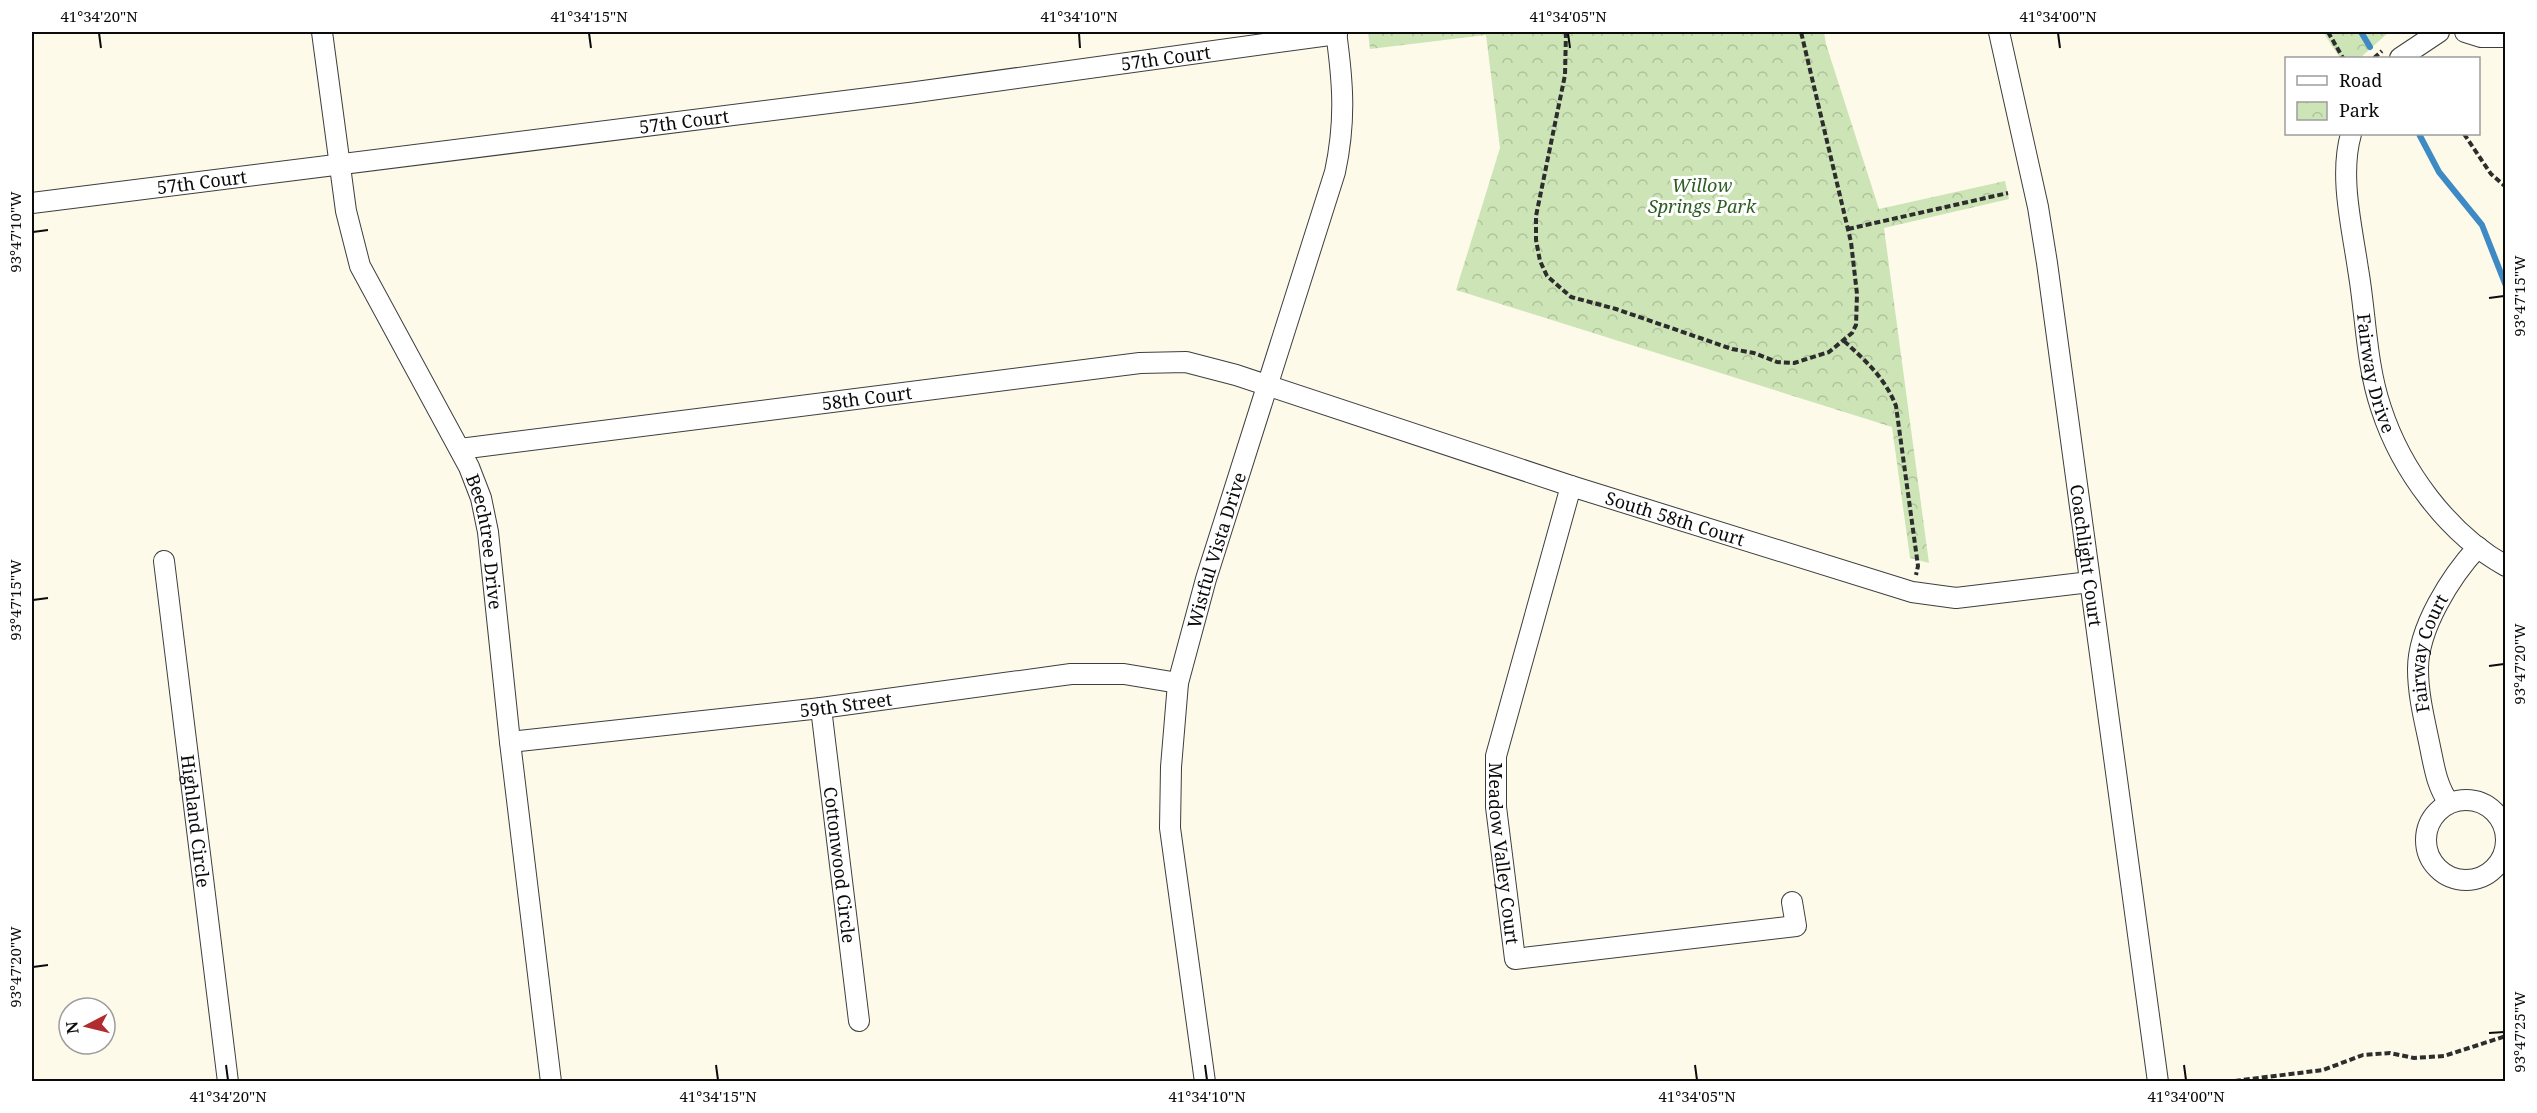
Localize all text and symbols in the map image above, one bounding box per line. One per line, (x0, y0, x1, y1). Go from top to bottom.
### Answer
text: 41°34'20"N (60, 6, 138, 26)
text: 41°34'15"N (550, 6, 628, 26)
text: 41°34'10"N (1040, 6, 1118, 26)
text: 41°34'05"N (1529, 6, 1607, 26)
text: 41°34'00"N (2019, 6, 2097, 26)
street label: 57th Court (1119, 40, 1212, 76)
legend (2285, 57, 2480, 135)
text: Road (2339, 68, 2382, 92)
text: Park (2339, 98, 2379, 122)
street label: 57th Court (638, 104, 730, 139)
street label: 57th Court (155, 164, 248, 199)
park label: Willow Springs Park (1648, 173, 1757, 218)
text: 93°47'10"W (5, 191, 25, 273)
text: 93°47'15"W (2509, 255, 2529, 337)
street label: Fairway Drive (2352, 312, 2401, 436)
street label: 58th Court (820, 380, 913, 415)
street label: Wistful Vista Drive (1181, 469, 1251, 631)
street label: Beechtree Drive (461, 470, 508, 611)
street label: Coachlight Court (2065, 483, 2108, 628)
street label: South 58th Court (1603, 485, 1748, 551)
text: 93°47'15"W (5, 559, 25, 641)
street label: Fairway Court (2406, 589, 2453, 715)
text: 93°47'20"W (2509, 623, 2529, 705)
street label: 59th Street (799, 686, 894, 722)
street label: Highland Circle (176, 753, 216, 889)
street label: Meadow Valley Court (1484, 762, 1525, 946)
street label: Cottonwood Circle (819, 785, 861, 945)
text: 93°47'20"W (5, 926, 25, 1008)
text: 93°47'25"W (2509, 991, 2529, 1073)
north arrow (57, 996, 117, 1056)
text: N (60, 1020, 84, 1035)
text: 41°34'20"N (189, 1086, 267, 1106)
text: 41°34'15"N (679, 1086, 757, 1106)
text: 41°34'10"N (1168, 1086, 1246, 1106)
text: 41°34'05"N (1658, 1086, 1736, 1106)
text: 41°34'00"N (2147, 1086, 2225, 1106)

